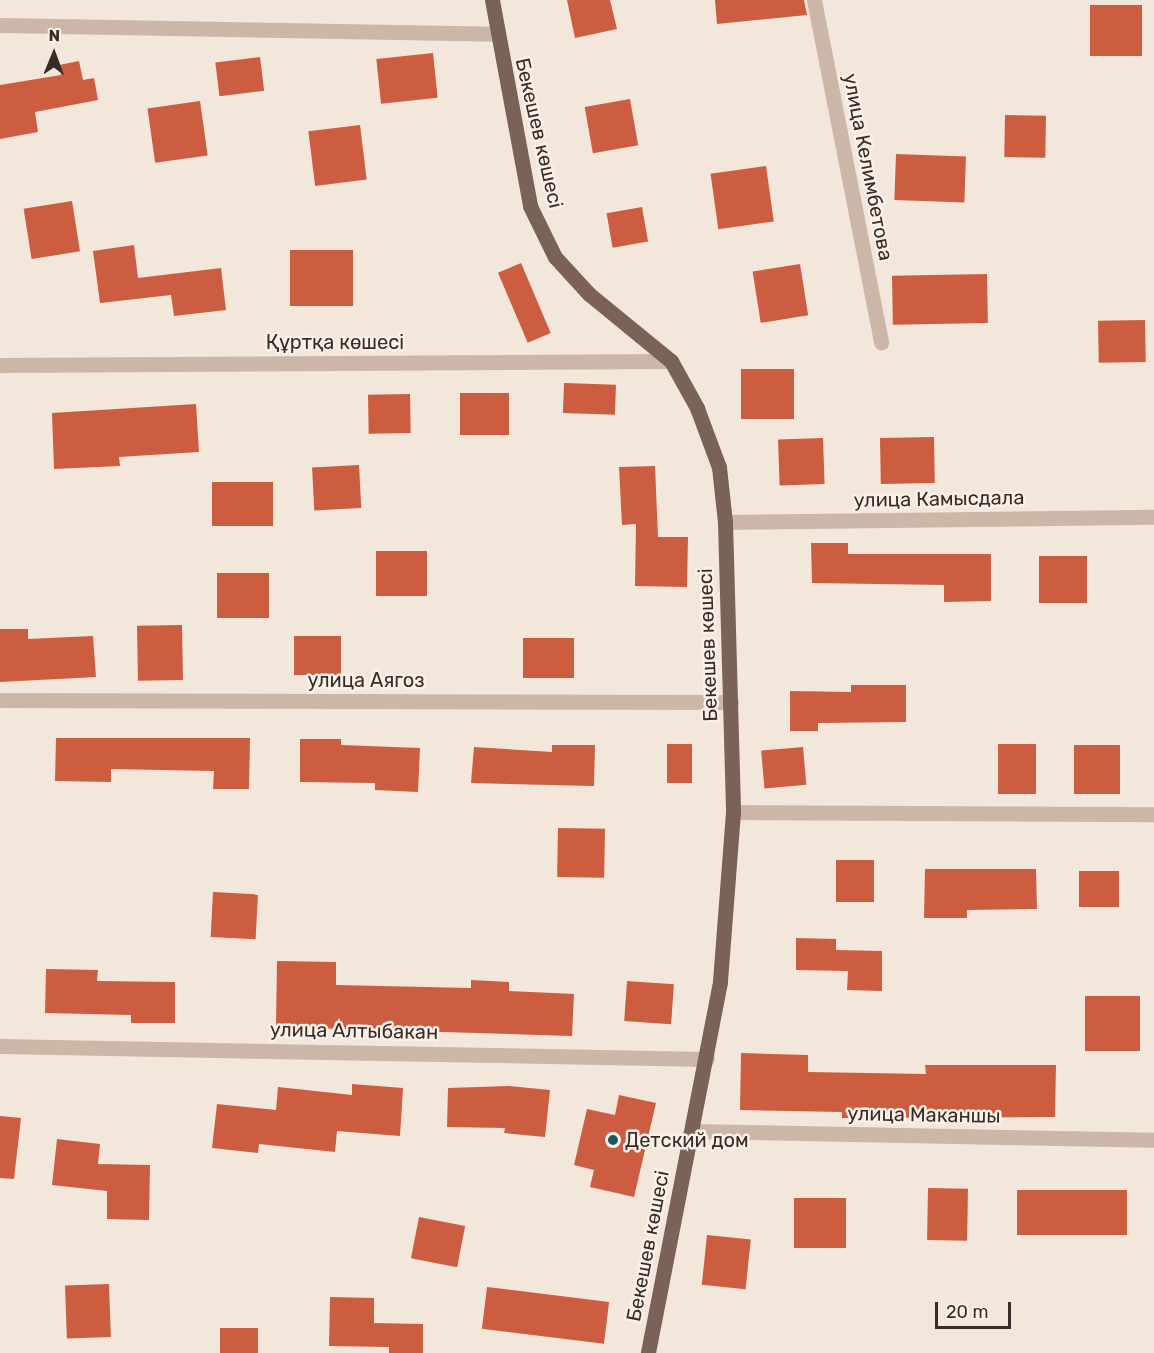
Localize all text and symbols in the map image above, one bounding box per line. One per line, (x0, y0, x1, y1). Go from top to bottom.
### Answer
north arrow (24, 24, 84, 84)
text: N (48, 26, 60, 45)
street label: Бекешев көшесі (510, 56, 568, 210)
street label: улица Келимбетова (838, 71, 898, 263)
street label: Құртқа көшесі (266, 330, 404, 354)
street label: улица Камысдала (853, 486, 1025, 512)
street label: Бекешев көшесі (693, 568, 723, 722)
street label: улица Аягоз (308, 668, 424, 692)
street label: улица Алтыбакан (270, 1018, 438, 1044)
street label: улица Маканшы (847, 1102, 1001, 1128)
place label: Детский дом (625, 1128, 749, 1152)
marker: Детский дом (606, 1133, 620, 1147)
street label: Бекешев көшесі (622, 1168, 674, 1324)
scale bar (938, 1290, 1014, 1328)
text: 20 m (946, 1301, 988, 1323)

